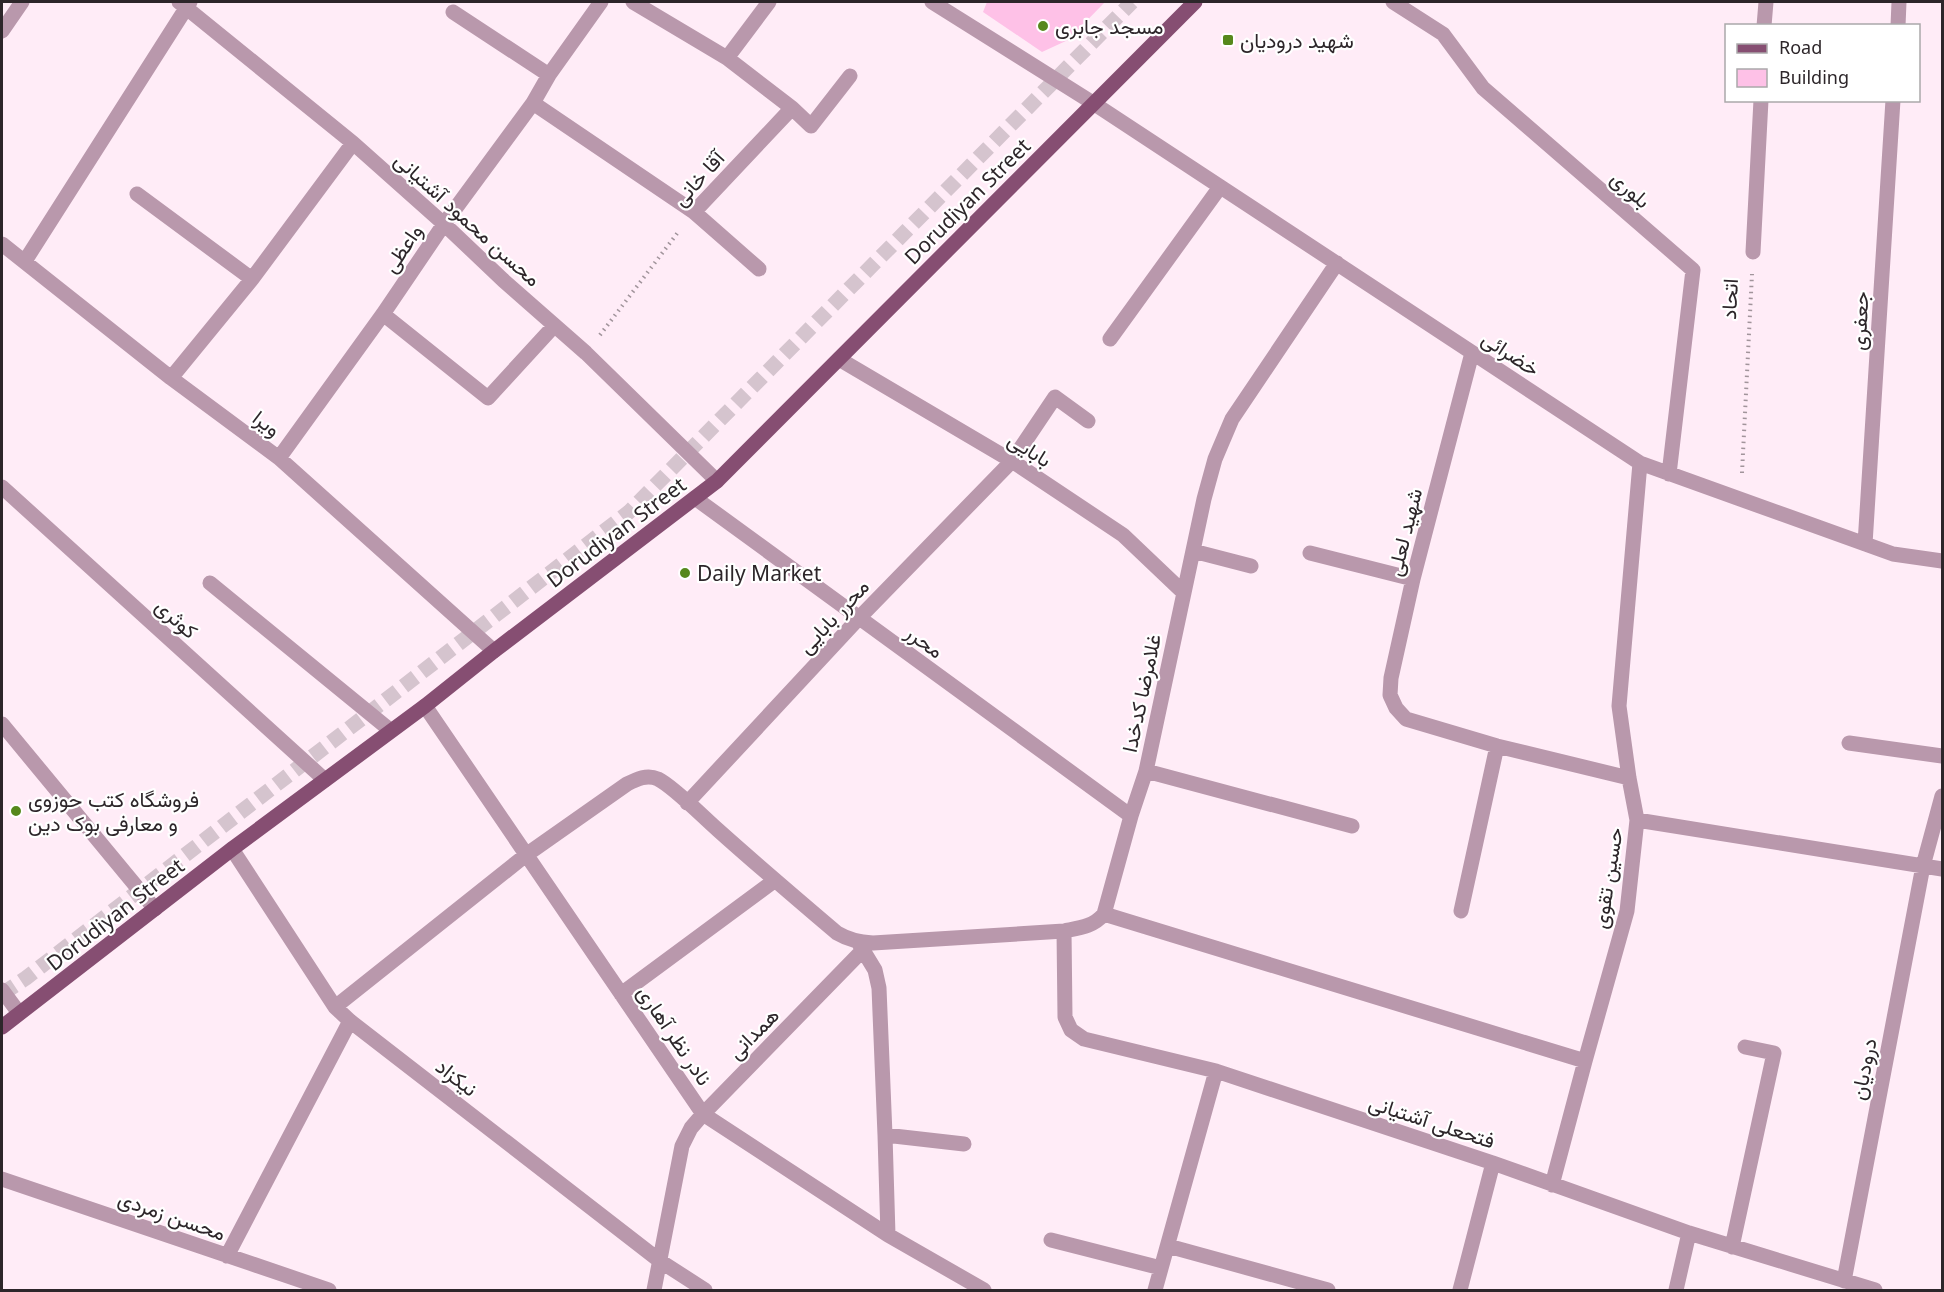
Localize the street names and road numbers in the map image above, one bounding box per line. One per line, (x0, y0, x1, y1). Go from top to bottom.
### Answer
street label: Dorudiyan Street (898, 132, 1036, 270)
street label: آقا خانی (666, 143, 732, 212)
street label: محسن محمود آشتیانی (389, 146, 547, 292)
street label: بلوری (1605, 164, 1657, 214)
street label: واعظی (376, 218, 428, 278)
street label: اتحاد (1714, 278, 1744, 320)
street label: جعفری (1843, 291, 1875, 351)
street label: خضرائی (1477, 324, 1545, 382)
street label: ویرا (247, 403, 287, 443)
street label: بابایی (1003, 425, 1057, 473)
street label: Dorudiyan Street (541, 470, 692, 594)
street label: شهید لعلی (1380, 485, 1428, 579)
street label: محرر بابایی (791, 573, 875, 659)
street label: کوثری (150, 592, 204, 644)
street label: محرر (900, 617, 950, 664)
street label: غلامرضا کدخدا (1115, 631, 1167, 755)
street label: حسین تقوی (1585, 825, 1629, 931)
street label: Dorudiyan Street (40, 851, 190, 977)
street label: نادر نظر آهاری (631, 980, 719, 1090)
street label: همدانی (721, 1001, 785, 1065)
street label: درودیان (1843, 1036, 1883, 1102)
street label: نیکزاد (430, 1052, 484, 1102)
street label: فتحعلی آشتیانی (1365, 1087, 1499, 1155)
street label: محسن زمردی (115, 1184, 229, 1246)

